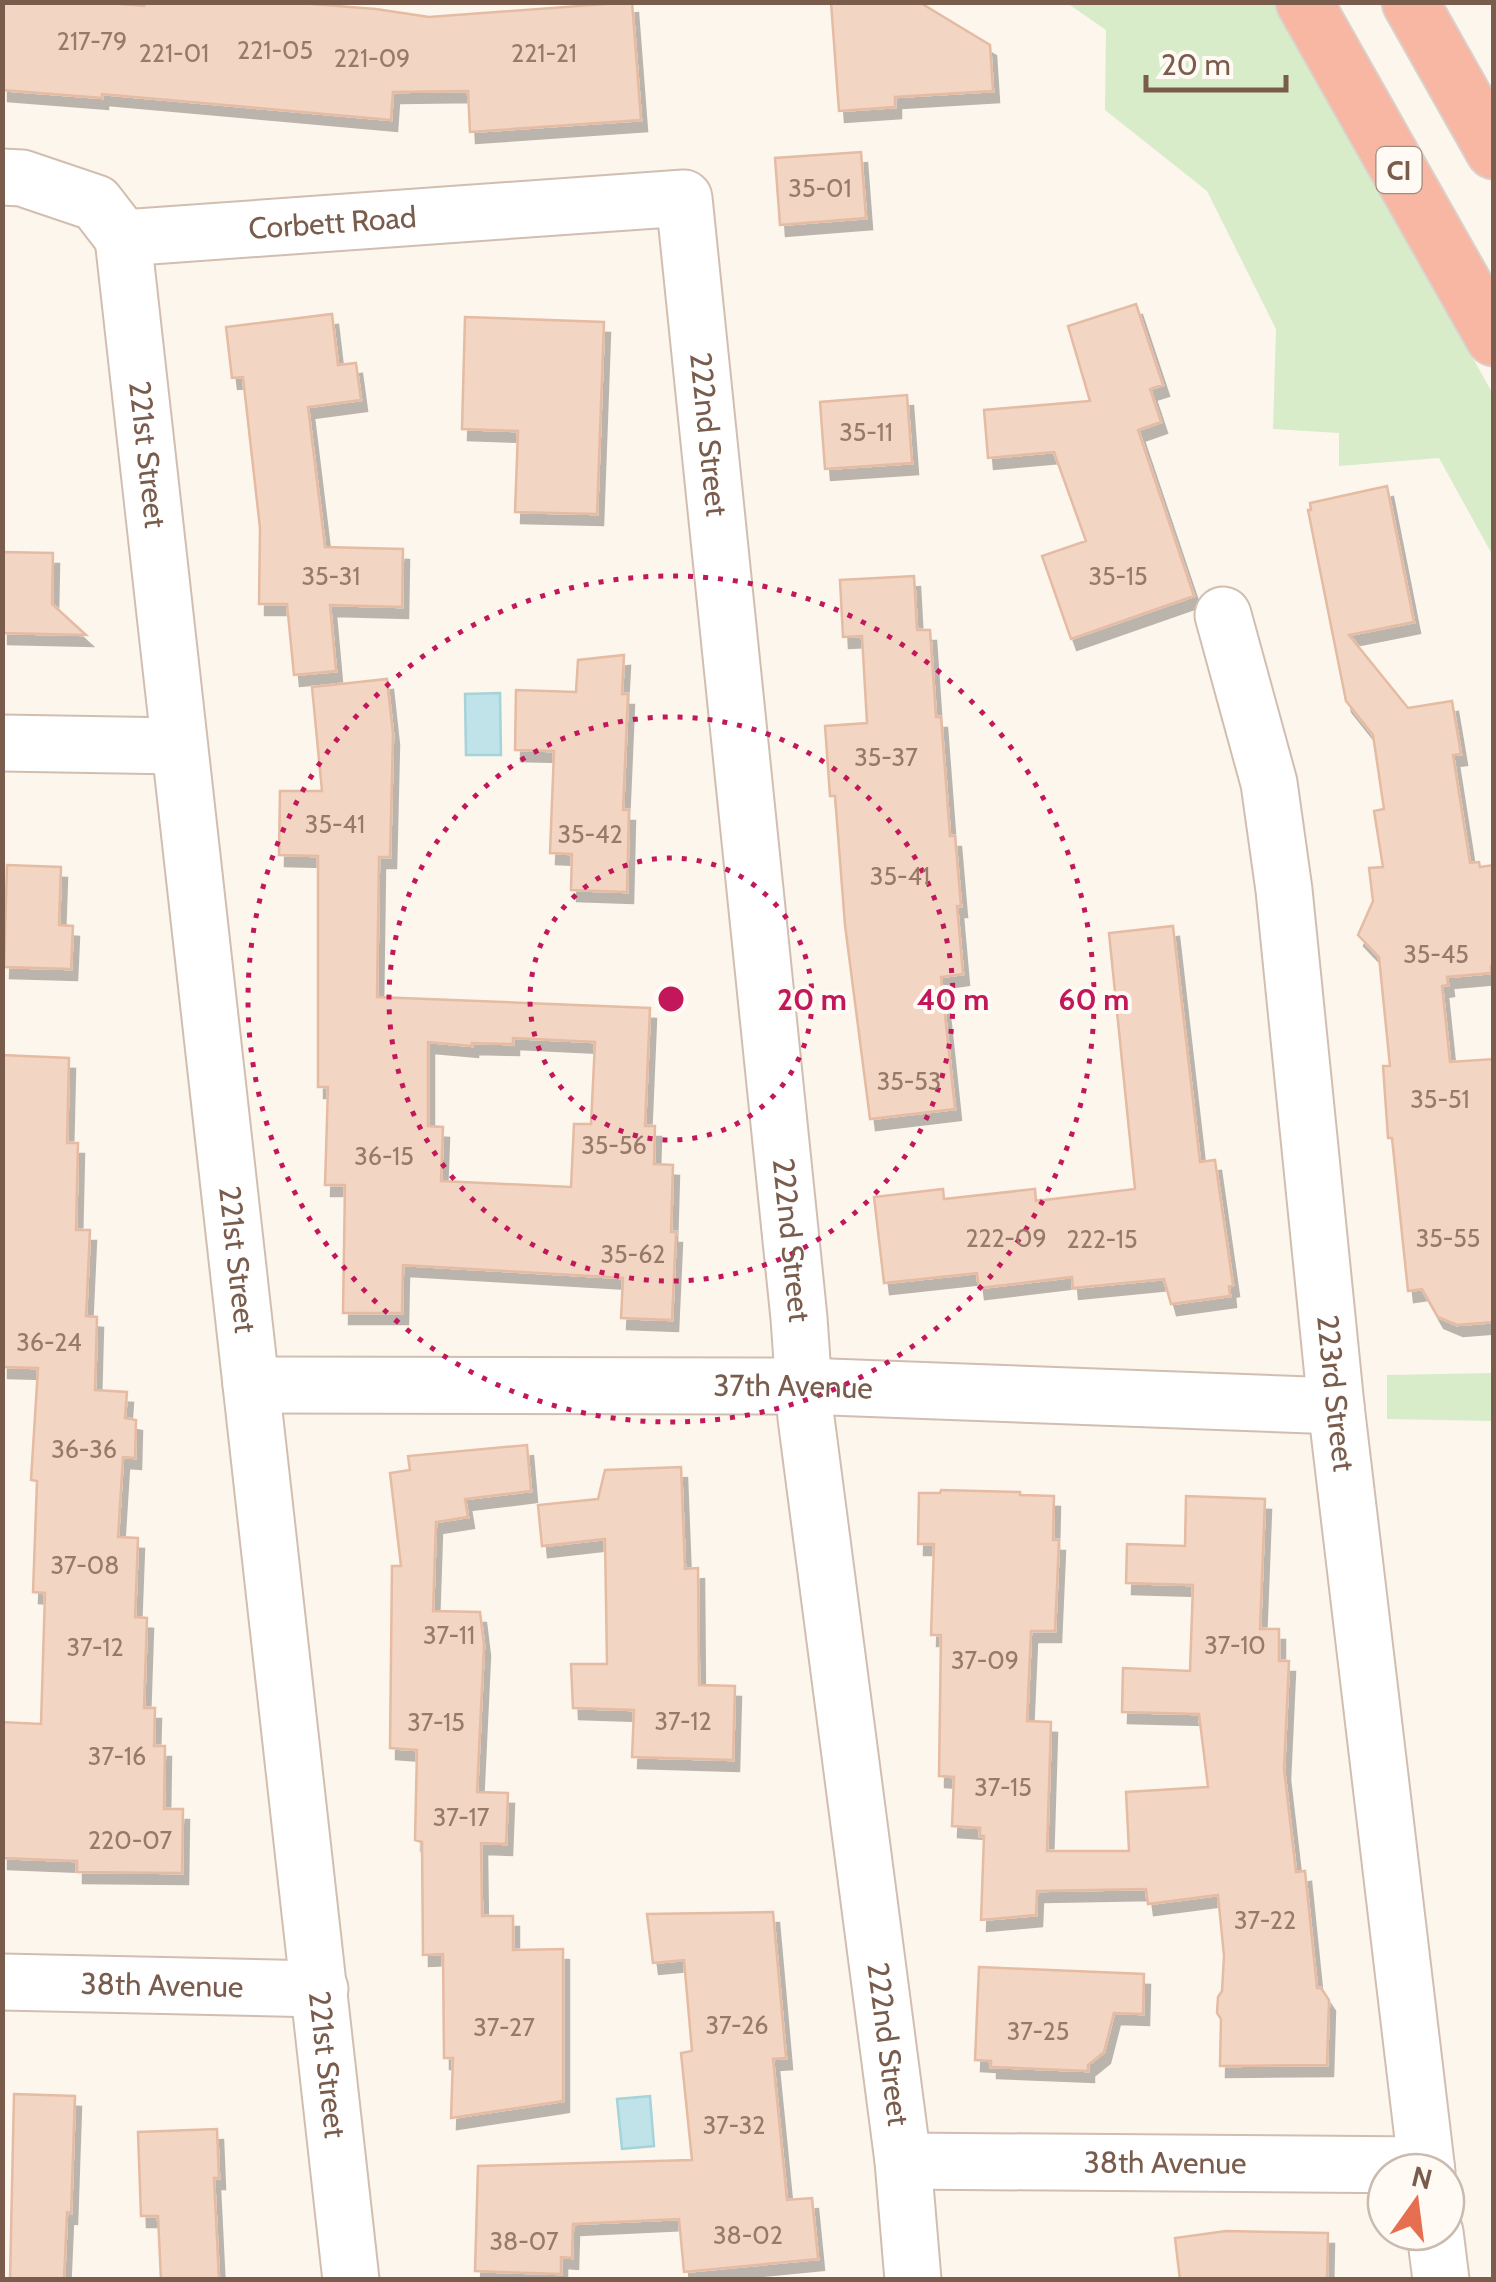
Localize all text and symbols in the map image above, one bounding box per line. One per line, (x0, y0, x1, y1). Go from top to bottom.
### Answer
house number: 217-79 (57, 26, 127, 56)
scale bar (1146, 30, 1286, 92)
house number: 221-05 (237, 35, 313, 65)
house number: 221-01 (139, 38, 209, 68)
house number: 221-21 (511, 38, 577, 68)
house number: 221-09 (334, 43, 410, 73)
text: 20 m (1161, 46, 1231, 83)
road number: CI (1376, 147, 1422, 193)
house number: 35-01 (788, 173, 852, 203)
street label: Corbett Road (247, 198, 418, 247)
street label: 222nd Street (682, 351, 736, 518)
street label: 221st Street (121, 379, 174, 530)
house number: 35-11 (839, 417, 893, 447)
house number: 35-31 (301, 561, 361, 591)
house number: 35-15 (1089, 561, 1147, 591)
house number: 35-37 (854, 742, 918, 772)
house number: 35-41 (305, 809, 365, 839)
house number: 35-42 (557, 819, 623, 849)
house number: 35-41 (870, 861, 930, 891)
house number: 35-45 (1403, 939, 1469, 969)
centre of rings (653, 981, 689, 1017)
text: 20 m (777, 981, 847, 1018)
text: 40 m (917, 981, 989, 1018)
text: 60 m (1059, 981, 1129, 1018)
house number: 35-53 (877, 1066, 941, 1096)
house number: 35-51 (1410, 1084, 1470, 1114)
house number: 35-56 (581, 1130, 647, 1160)
house number: 36-15 (354, 1141, 414, 1171)
street label: 222nd Street (765, 1156, 818, 1324)
street label: 221st Street (211, 1184, 264, 1335)
house number: 222-09 (965, 1223, 1047, 1253)
house number: 35-55 (1416, 1223, 1480, 1253)
house number: 222-15 (1067, 1224, 1137, 1254)
house number: 35-62 (601, 1239, 665, 1269)
street label: 223rd Street (1309, 1313, 1363, 1474)
house number: 36-24 (16, 1327, 82, 1357)
street label: 37th Avenue (713, 1367, 874, 1407)
house number: 36-36 (51, 1434, 117, 1464)
house number: 37-08 (51, 1550, 119, 1580)
house number: 37-11 (423, 1620, 475, 1650)
house number: 37-10 (1204, 1630, 1266, 1660)
house number: 37-12 (66, 1632, 124, 1662)
house number: 37-09 (951, 1645, 1019, 1675)
house number: 37-12 (654, 1706, 712, 1736)
house number: 37-15 (407, 1707, 465, 1737)
house number: 37-16 (88, 1741, 146, 1771)
house number: 37-15 (974, 1772, 1032, 1802)
house number: 37-17 (433, 1802, 490, 1832)
house number: 220-07 (88, 1825, 172, 1855)
house number: 37-22 (1234, 1905, 1296, 1935)
street label: 222nd Street (859, 1960, 917, 2128)
street label: 38th Avenue (80, 1965, 244, 2005)
street label: 221st Street (301, 1989, 354, 2140)
house number: 37-26 (705, 2010, 769, 2040)
house number: 37-27 (473, 2012, 535, 2042)
house number: 37-25 (1007, 2016, 1069, 2046)
house number: 37-32 (703, 2110, 765, 2140)
street label: 38th Avenue (1083, 2143, 1247, 2182)
north arrow (1366, 2152, 1466, 2252)
text: N (1408, 2159, 1436, 2197)
house number: 38-02 (713, 2220, 783, 2250)
house number: 38-07 (489, 2226, 559, 2256)

